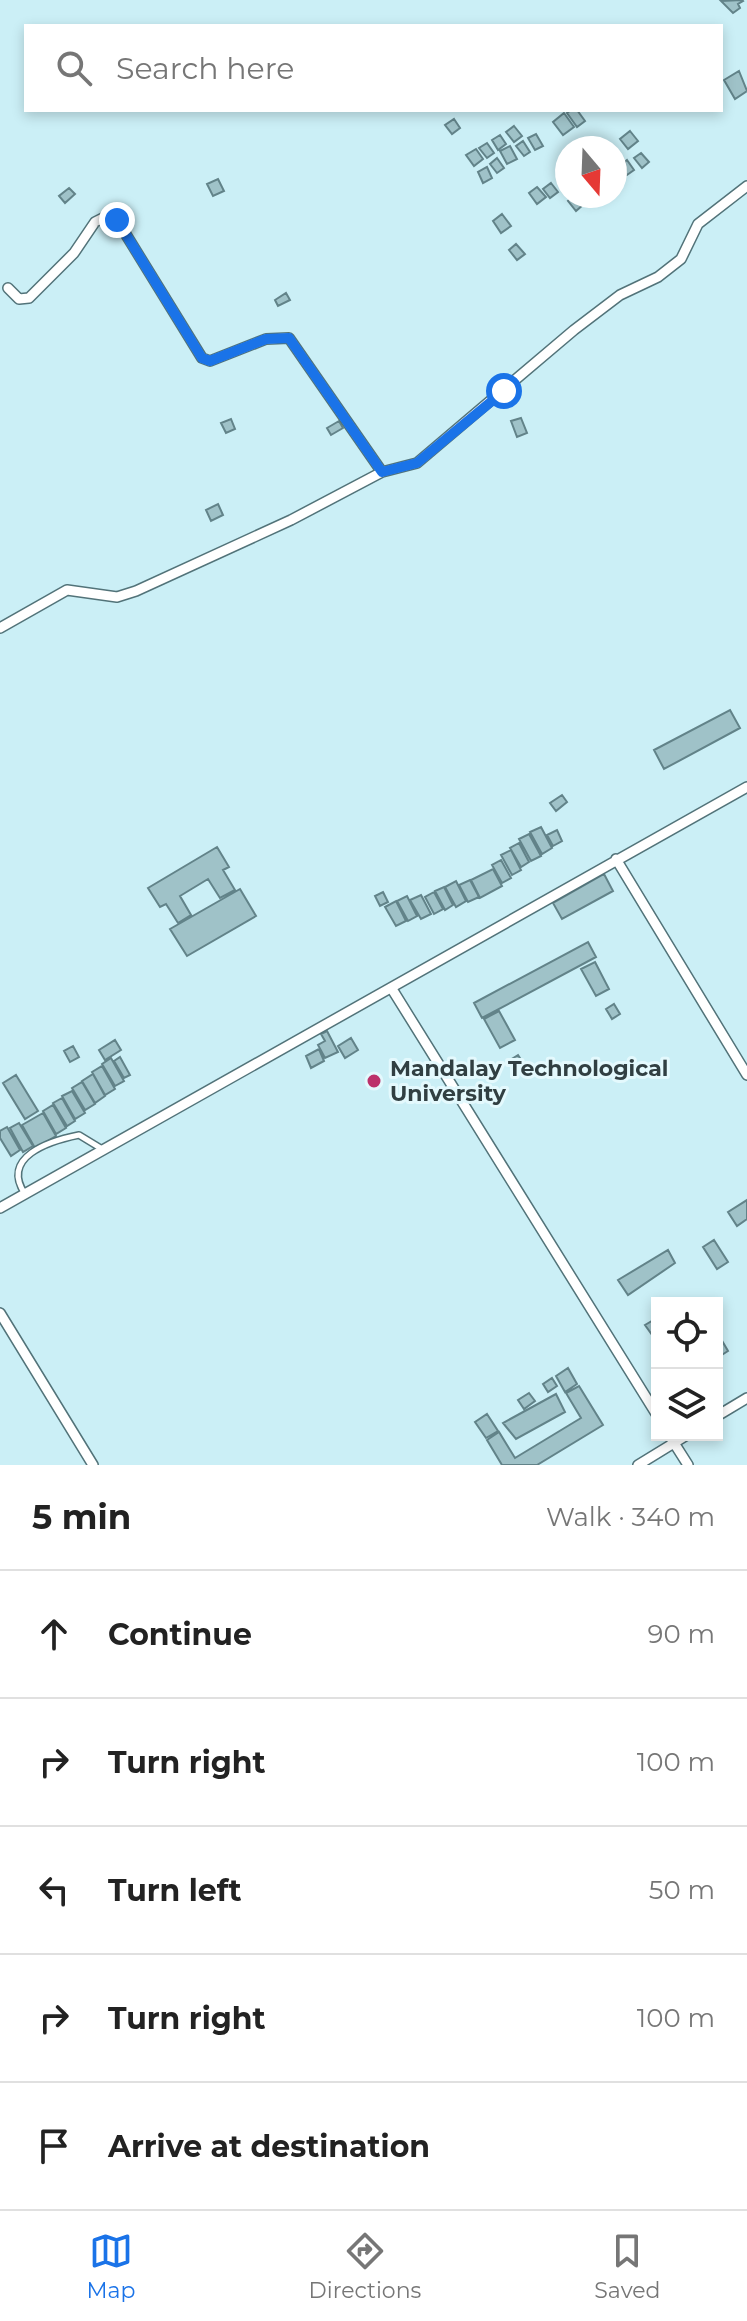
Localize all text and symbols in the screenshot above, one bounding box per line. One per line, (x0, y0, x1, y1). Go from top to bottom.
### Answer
search box (24, 24, 723, 112)
icon: search (52, 46, 96, 90)
text: Search here (116, 50, 294, 87)
north arrow (555, 136, 627, 208)
route end (99, 202, 135, 238)
route start (486, 373, 522, 409)
place label: Mandalay Technological University (390, 1055, 668, 1107)
marker: Mandalay Technological University (365, 1072, 383, 1090)
map controls (651, 1297, 723, 1441)
button: locate (651, 1297, 723, 1369)
button: layers (651, 1369, 723, 1441)
text: 5 min (32, 1496, 131, 1538)
text: Walk · 340 m (546, 1501, 715, 1533)
icon: ahead (32, 1612, 76, 1656)
text: Continue (108, 1616, 252, 1653)
text: 90 m (648, 1618, 715, 1650)
icon: right (32, 1740, 76, 1784)
text: Turn right (108, 1744, 265, 1781)
text: 100 m (637, 1746, 715, 1778)
icon: left (32, 1868, 76, 1912)
text: Turn left (108, 1872, 241, 1909)
text: 50 m (649, 1874, 715, 1906)
icon: right (32, 1996, 76, 2040)
text: Turn right (108, 2000, 265, 2037)
text: 100 m (637, 2002, 715, 2034)
icon: arrive (32, 2124, 76, 2168)
text: Arrive at destination (108, 2128, 430, 2165)
tab: Map (87, 2229, 135, 2304)
tab: Directions (309, 2229, 421, 2304)
tab: Saved (594, 2229, 660, 2304)

